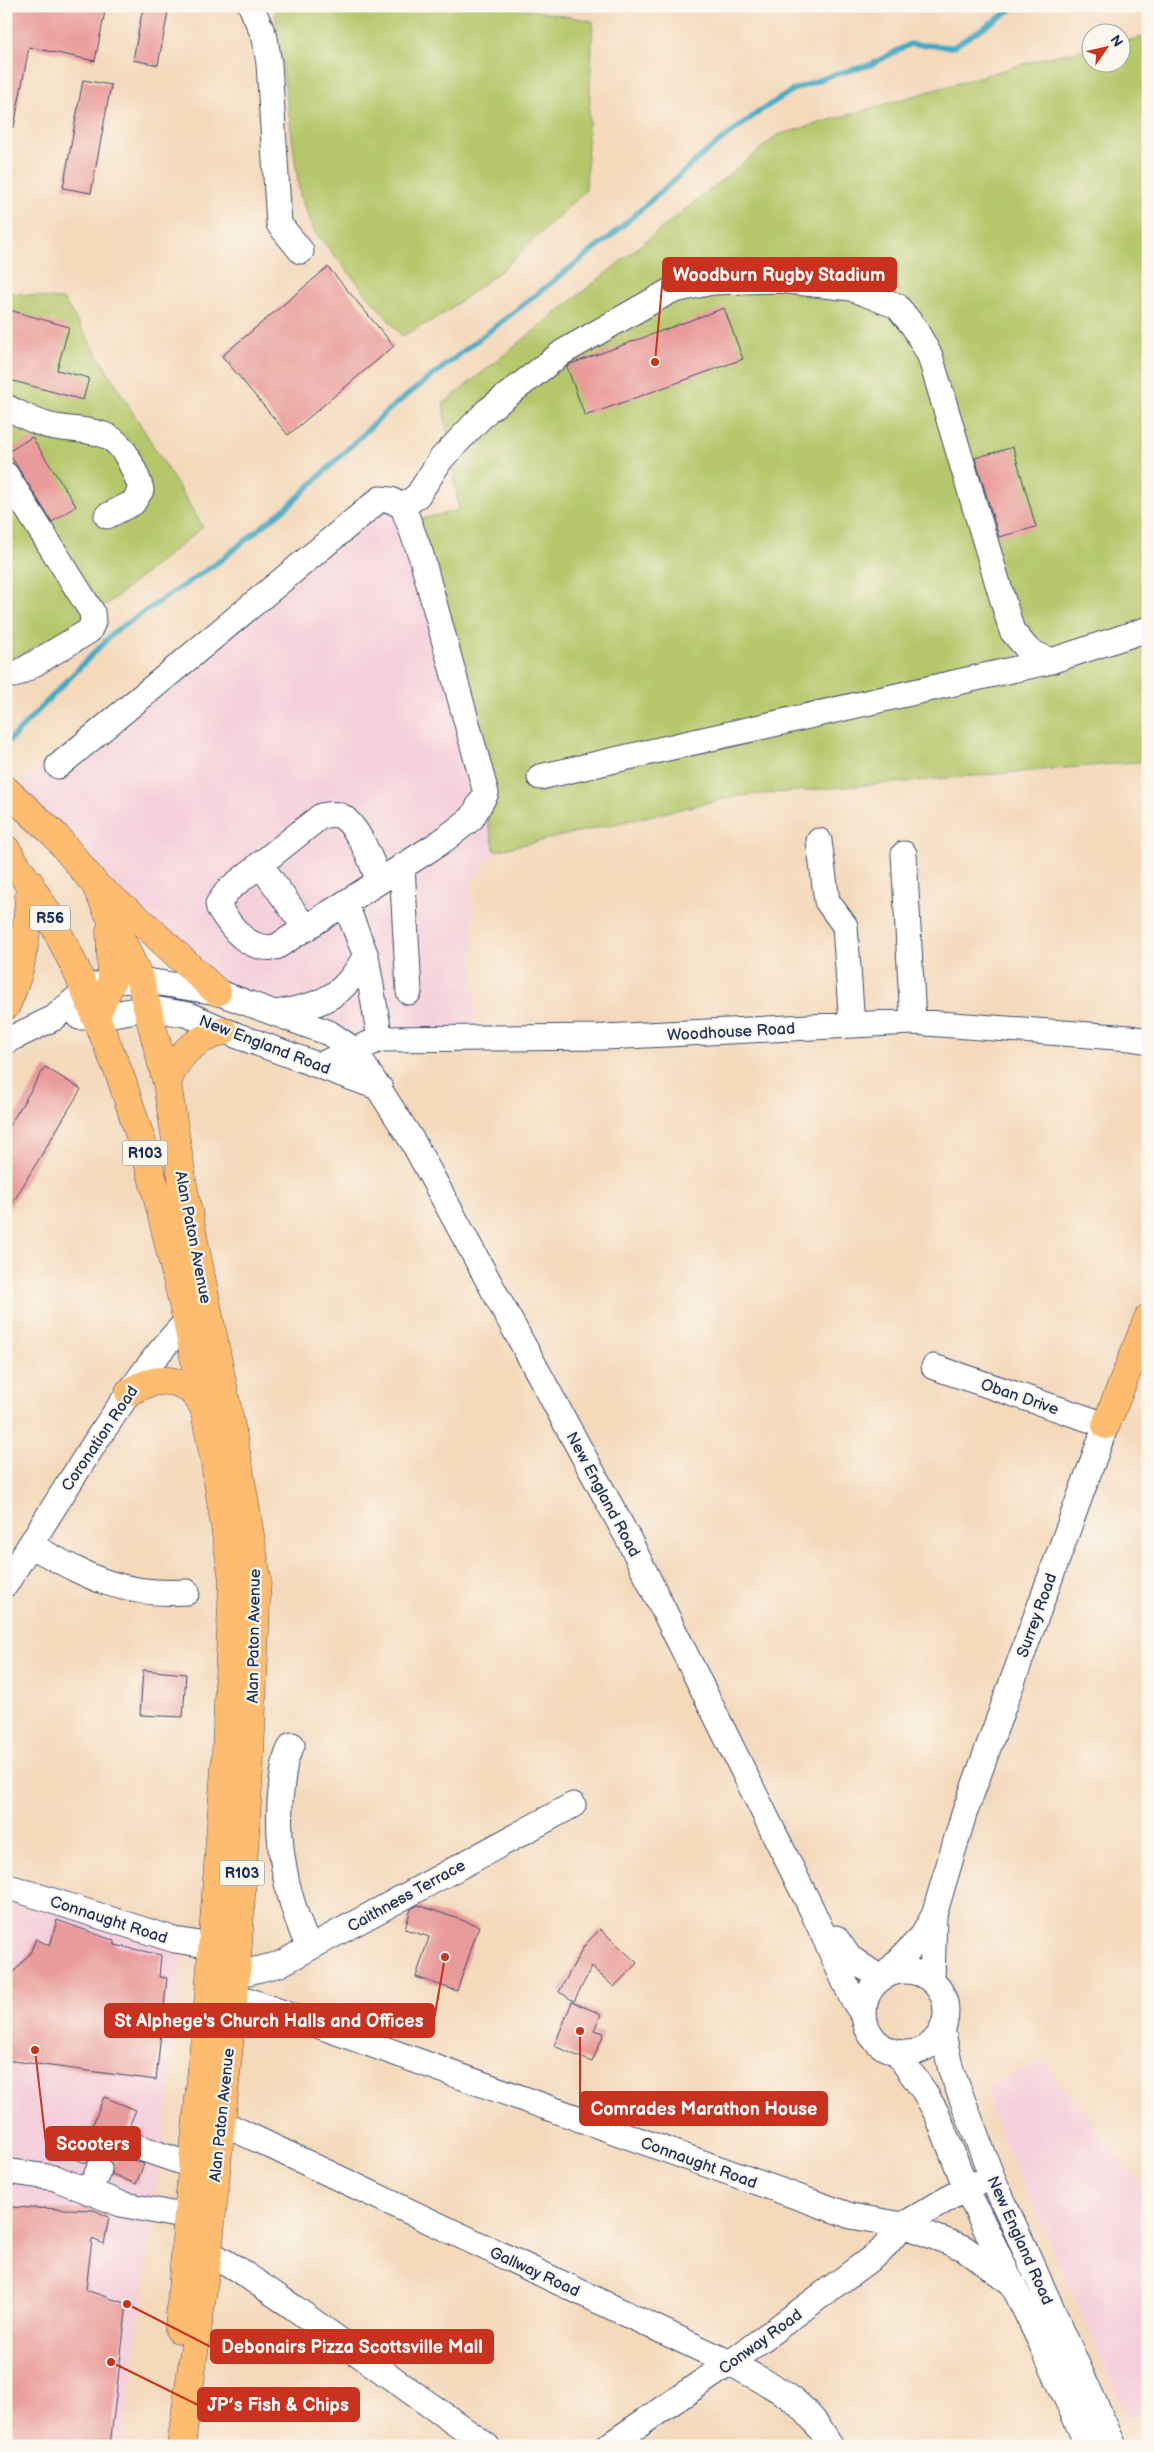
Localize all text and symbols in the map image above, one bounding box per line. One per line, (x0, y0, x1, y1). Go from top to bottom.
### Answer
north arrow (1082, 22, 1132, 72)
text: N (1106, 32, 1126, 50)
callout: Woodburn Rugby Stadium (663, 258, 896, 291)
text: Woodburn Rugby Stadium (673, 265, 885, 286)
road number: R56 (30, 906, 70, 930)
street label: New England Road (196, 1012, 333, 1079)
street label: Woodhouse Road (667, 1020, 796, 1045)
road number: R103 (122, 1140, 168, 1166)
street label: Alan Paton Avenue (170, 1169, 215, 1306)
street label: Oban Drive (978, 1375, 1061, 1420)
street label: Coronation Road (58, 1383, 142, 1495)
street label: New England Road (562, 1429, 644, 1561)
street label: Alan Paton Avenue (244, 1568, 265, 1704)
street label: Surrey Road (1013, 1571, 1061, 1660)
street label: Caithness Terrace (344, 1856, 469, 1937)
road number: R103 (220, 1860, 264, 1886)
street label: Connaught Road (47, 1892, 170, 1948)
callout: St Alphege's Church Halls and Offices (105, 2004, 434, 2037)
text: St Alphege's Church Halls and Offices (115, 2011, 424, 2032)
street label: Alan Paton Avenue (206, 2047, 239, 2183)
callout: Comrades Marathon House (580, 2092, 827, 2125)
text: Comrades Marathon House (591, 2099, 817, 2120)
callout: Scooters (46, 2127, 140, 2160)
text: Scooters (56, 2134, 130, 2155)
street label: Connaught Road (638, 2134, 759, 2193)
street label: New England Road (983, 2173, 1057, 2308)
street label: Gallway Road (486, 2243, 582, 2301)
street label: Conway Road (716, 2306, 806, 2379)
callout: Debonairs Pizza Scottsville Mall (211, 2330, 493, 2363)
text: Debonairs Pizza Scottsville Mall (221, 2337, 483, 2358)
callout: JP’s Fish & Chips (198, 2388, 359, 2421)
text: JP’s Fish & Chips (207, 2395, 349, 2416)

